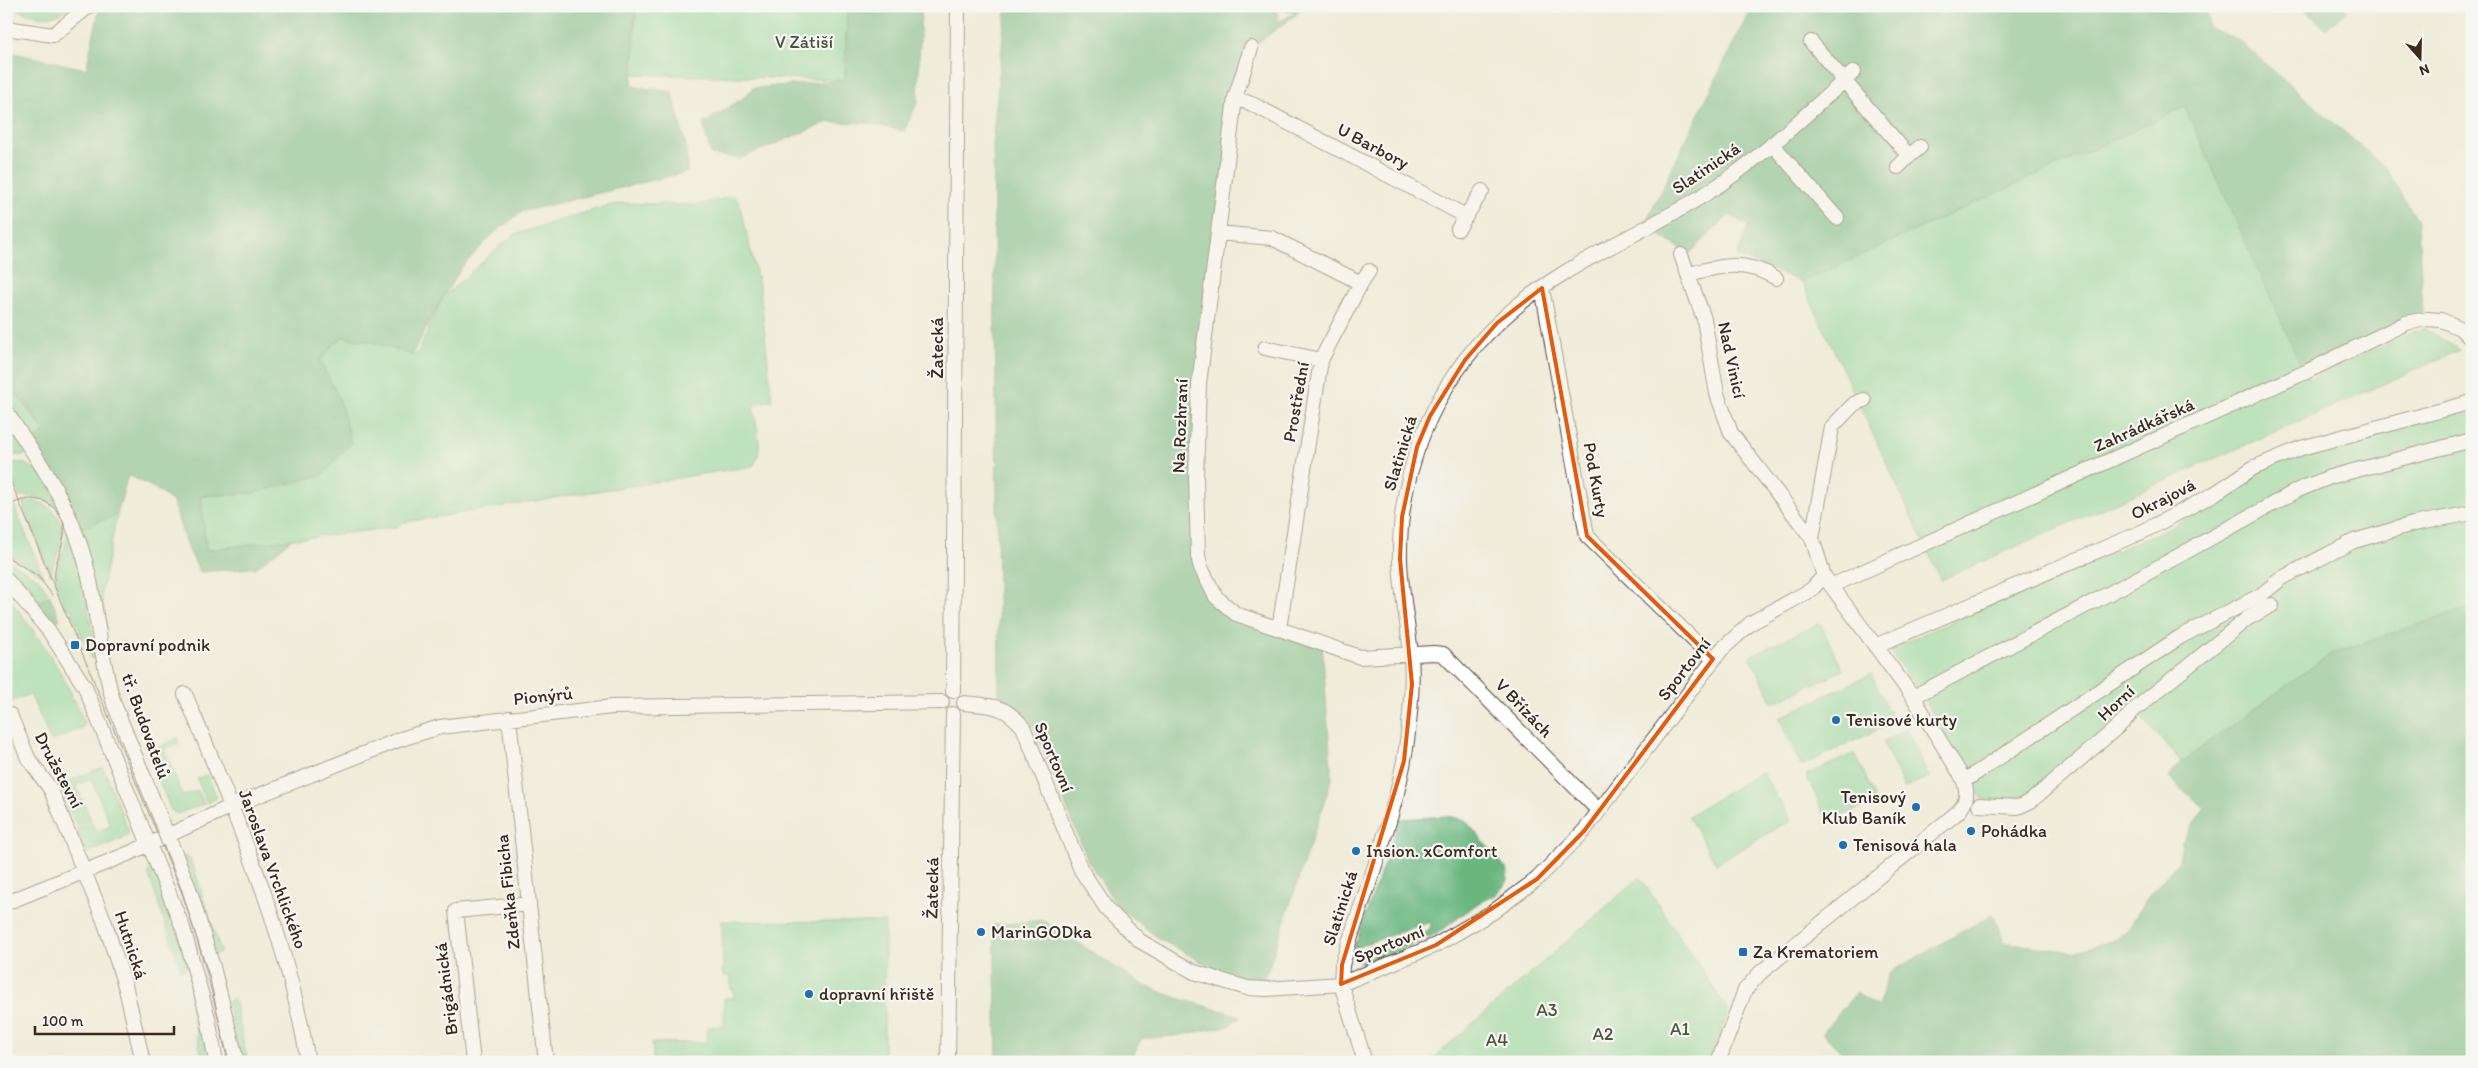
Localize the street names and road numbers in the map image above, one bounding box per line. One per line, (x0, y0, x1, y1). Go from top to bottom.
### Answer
street label: U Barbory (1333, 118, 1413, 174)
street label: Slatinická (1668, 137, 1745, 199)
street label: Žatecká (926, 317, 948, 379)
street label: Nad Vinicí (1713, 320, 1751, 401)
street label: Prostřední (1278, 360, 1314, 444)
street label: Na Rozhraní (1167, 378, 1193, 474)
street label: Zahrádkářská (2090, 393, 2198, 457)
street label: Slatinická (1378, 412, 1422, 493)
street label: Pod Kurty (1579, 441, 1614, 520)
street label: Okrajová (2127, 473, 2200, 525)
street label: Sportovní (1653, 633, 1716, 705)
street label: tř. Budovatelů (117, 670, 175, 782)
street label: V Břízách (1491, 674, 1558, 742)
street label: Horní (2093, 680, 2140, 726)
street label: Pionýrů (512, 682, 574, 710)
street label: Sportovní (1029, 719, 1079, 796)
street label: Družstevní (30, 728, 88, 812)
street label: Jaroslava Vrchlického (234, 786, 312, 952)
street label: Zdeňka Fibicha (491, 833, 525, 950)
street label: Žatecká (920, 856, 944, 919)
street label: Slatinická (1318, 867, 1363, 948)
street label: Hutnická (110, 908, 153, 983)
street label: Sportovní (1351, 920, 1428, 968)
street label: Brigádnická (429, 941, 463, 1037)

